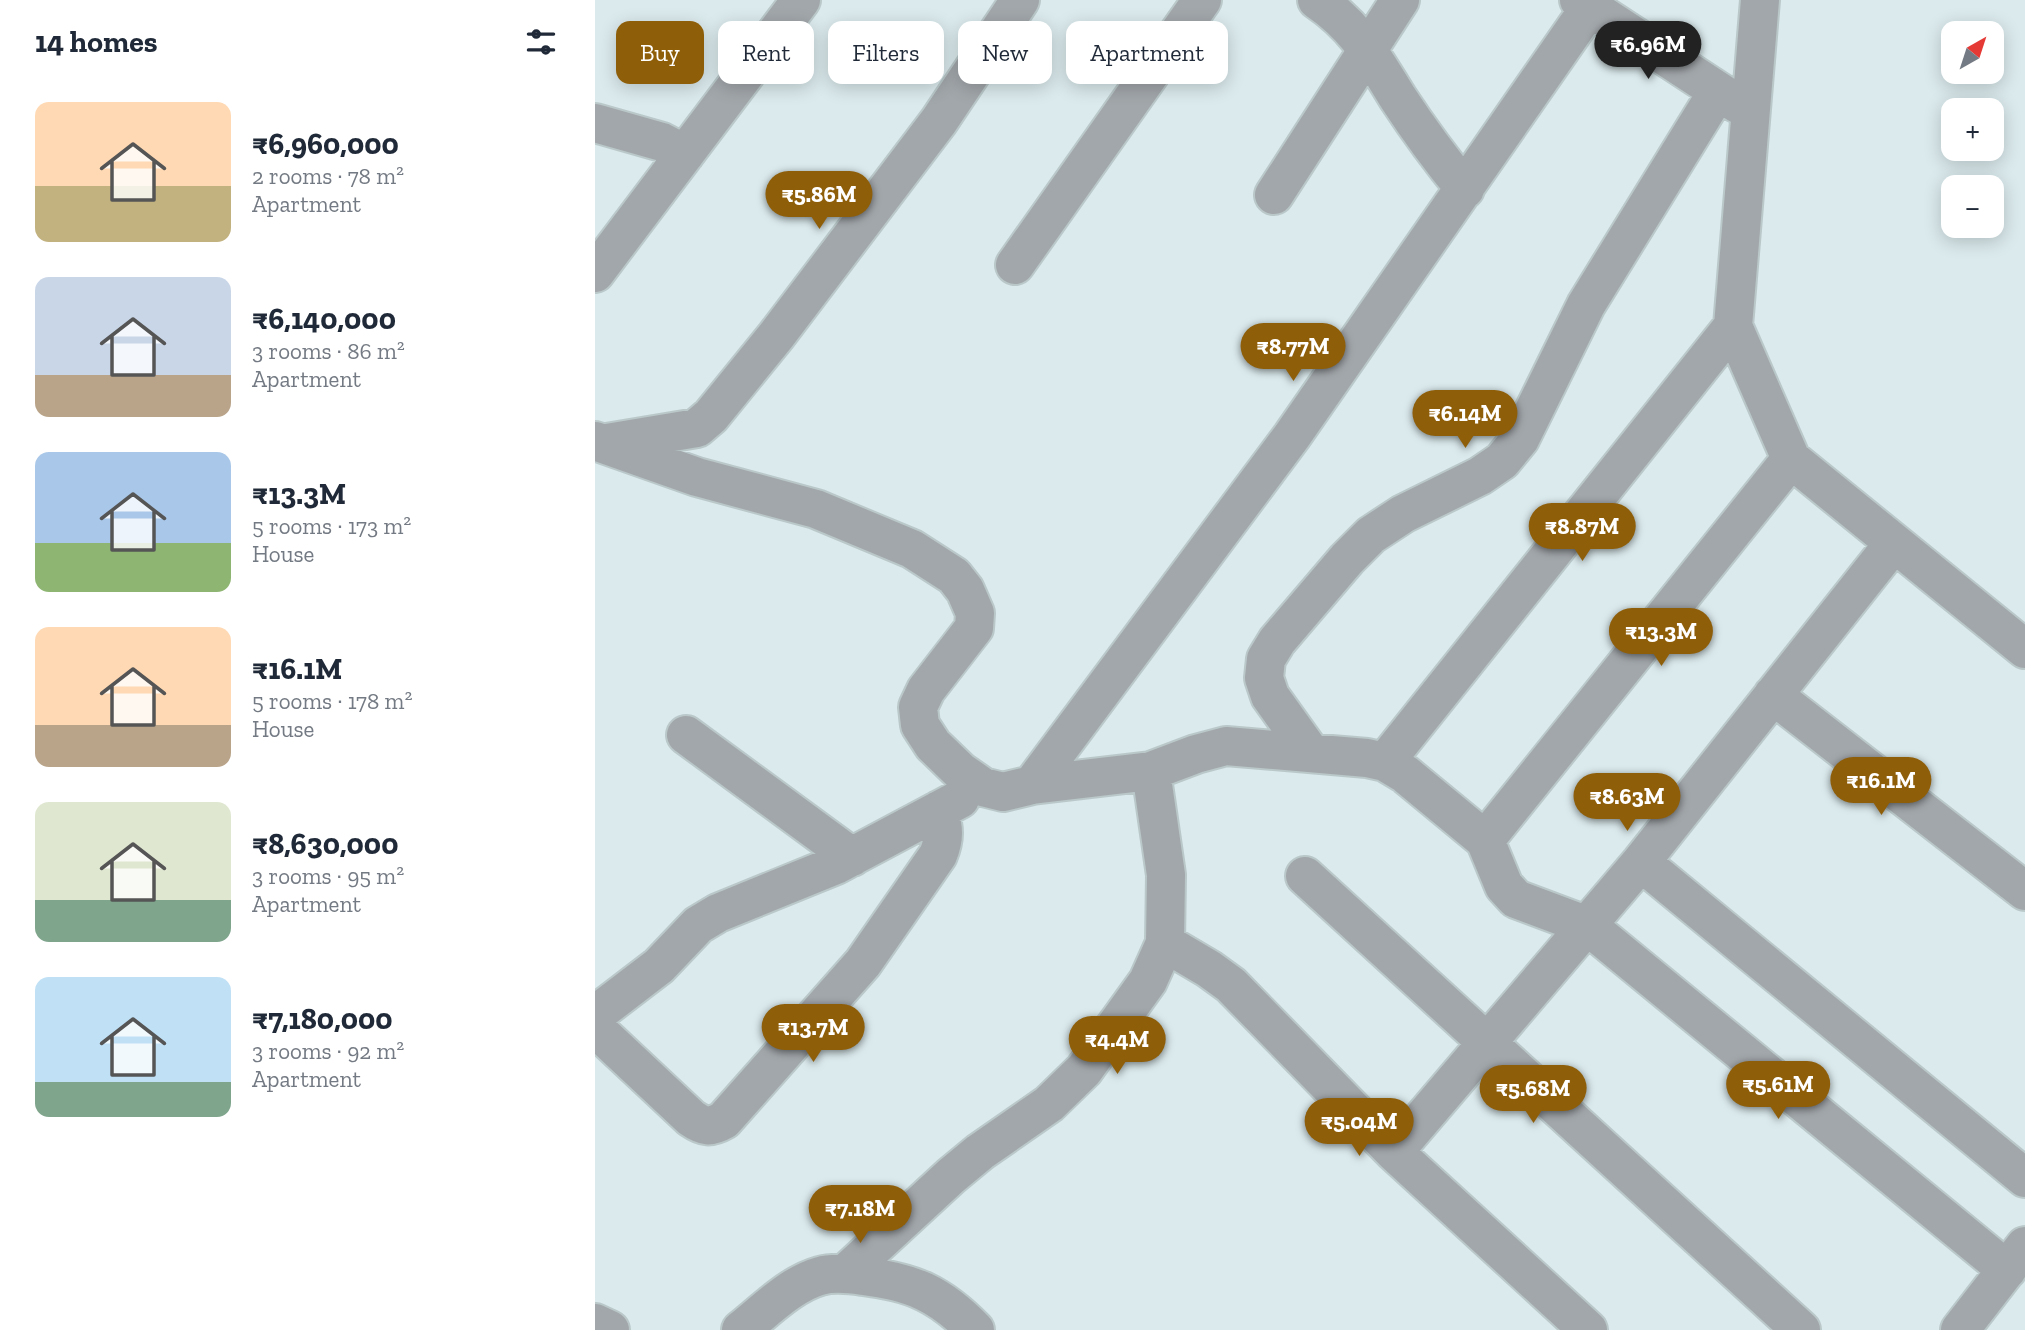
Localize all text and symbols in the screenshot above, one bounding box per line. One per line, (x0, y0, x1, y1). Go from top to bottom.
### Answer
chip: Buy (616, 21, 704, 84)
chip: Rent (718, 21, 814, 84)
chip: Filters (828, 21, 944, 84)
chip: New (958, 21, 1052, 84)
chip: Apartment (1066, 21, 1228, 84)
north arrow (1941, 21, 2004, 84)
map controls (1941, 21, 2004, 238)
pin: ₹6.96M (1591, 22, 1705, 81)
icon: filters (522, 23, 560, 61)
text: 14 homes (35, 24, 158, 60)
text: ₹6.96M (1610, 30, 1686, 58)
button: + (1941, 98, 2004, 161)
text: ₹6,960,000 (252, 126, 399, 162)
icon: home (91, 130, 175, 214)
text: 2 rooms · 78 m² (252, 162, 404, 190)
pin: ₹5.86M (762, 172, 876, 231)
button: − (1941, 175, 2004, 238)
text: ₹5.86M (781, 180, 857, 208)
text: Apartment (252, 190, 361, 218)
text: ₹6,140,000 (252, 301, 396, 337)
icon: home (91, 305, 175, 389)
pin: ₹8.77M (1236, 324, 1350, 383)
text: ₹8.77M (1257, 332, 1329, 360)
text: 3 rooms · 86 m² (252, 337, 405, 365)
text: Apartment (252, 365, 361, 393)
pin: ₹6.14M (1408, 391, 1522, 450)
text: ₹6.14M (1428, 399, 1502, 427)
text: ₹13.3M (252, 476, 346, 512)
icon: home (91, 480, 175, 564)
pin: ₹8.87M (1525, 504, 1639, 563)
text: 5 rooms · 173 m² (252, 512, 411, 540)
text: ₹8.87M (1545, 512, 1619, 540)
text: House (252, 540, 314, 568)
pin: ₹13.3M (1604, 608, 1718, 668)
text: ₹13.3M (1625, 617, 1697, 645)
text: ₹16.1M (252, 651, 342, 687)
icon: home (91, 655, 175, 739)
text: 5 rooms · 178 m² (252, 687, 412, 715)
text: House (252, 715, 314, 743)
pin: ₹16.1M (1824, 758, 1938, 817)
text: ₹16.1M (1846, 766, 1916, 794)
pin: ₹8.63M (1570, 774, 1684, 833)
text: ₹8.63M (1589, 782, 1665, 810)
text: ₹8,630,000 (252, 826, 398, 862)
icon: home (91, 830, 175, 914)
text: 3 rooms · 95 m² (252, 862, 404, 890)
text: Apartment (252, 890, 361, 918)
text: ₹7,180,000 (252, 1001, 393, 1037)
pin: ₹13.7M (756, 1004, 870, 1064)
icon: home (91, 1005, 175, 1089)
text: ₹13.7M (778, 1013, 848, 1041)
pin: ₹4.4M (1068, 1016, 1166, 1076)
text: ₹4.4M (1085, 1025, 1149, 1053)
text: 3 rooms · 92 m² (252, 1037, 404, 1065)
pin: ₹5.61M (1721, 1062, 1835, 1121)
text: Apartment (252, 1065, 361, 1093)
pin: ₹5.68M (1476, 1066, 1590, 1125)
text: ₹5.61M (1742, 1070, 1814, 1098)
text: ₹5.68M (1496, 1074, 1570, 1102)
pin: ₹5.04M (1302, 1098, 1416, 1158)
text: ₹5.04M (1321, 1107, 1397, 1135)
pin: ₹7.18M (803, 1186, 917, 1245)
text: ₹7.18M (825, 1194, 895, 1222)

